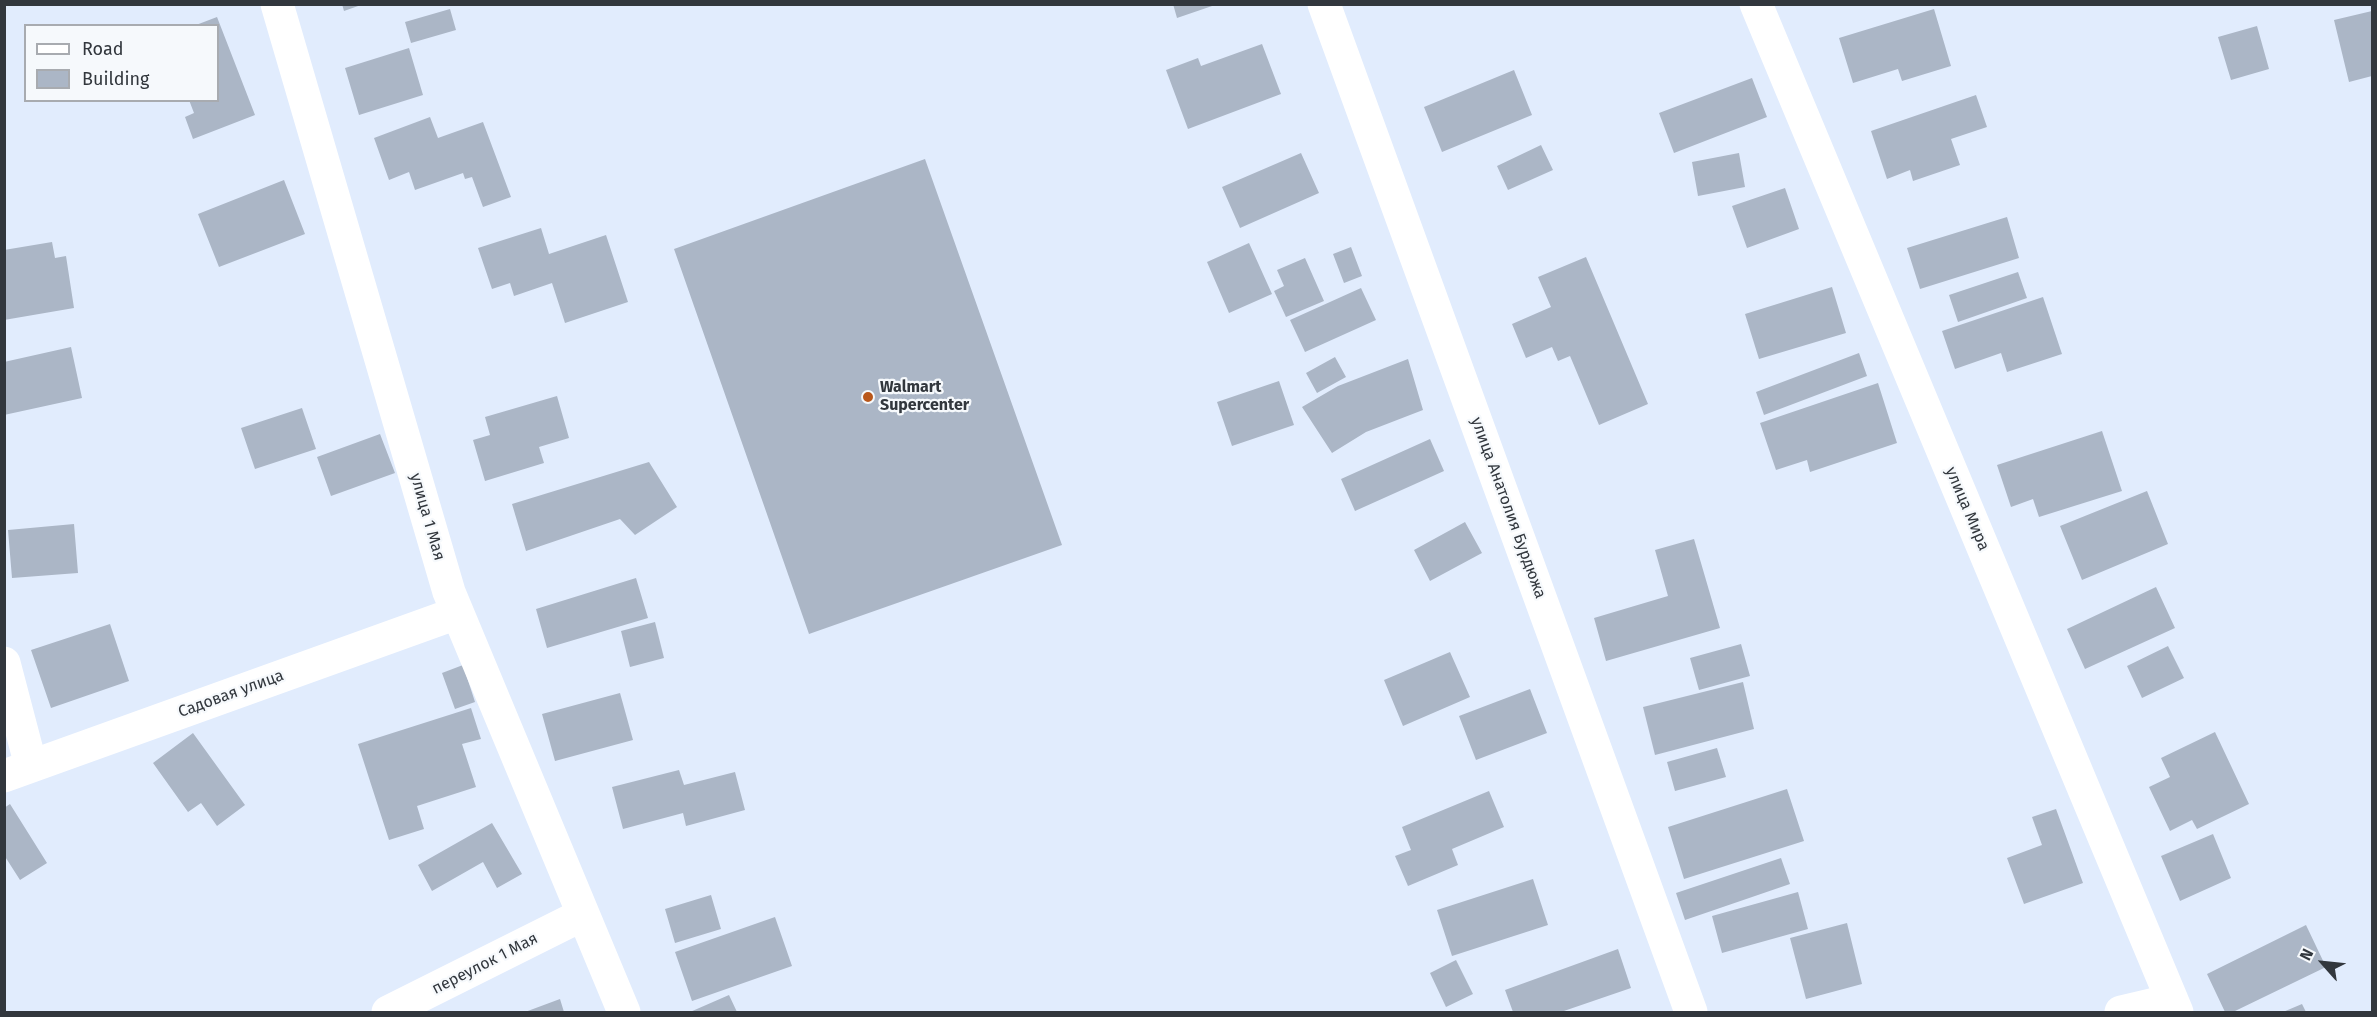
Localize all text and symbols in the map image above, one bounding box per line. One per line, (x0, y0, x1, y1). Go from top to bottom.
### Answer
legend (24, 24, 219, 102)
text: Road (82, 38, 124, 60)
text: Building (82, 68, 149, 90)
place label: Walmart Supercenter (880, 378, 969, 416)
marker: Walmart Supercenter (861, 390, 875, 404)
street label: улица Анатолия Бурдюжа (1466, 415, 1550, 601)
street label: улица Мира (1941, 464, 1993, 554)
street label: улица 1 Мая (405, 471, 449, 563)
street label: Садовая улица (176, 666, 286, 722)
street label: переулок 1 Мая (429, 929, 541, 999)
north arrow (2293, 933, 2353, 993)
text: N (2296, 946, 2317, 964)

